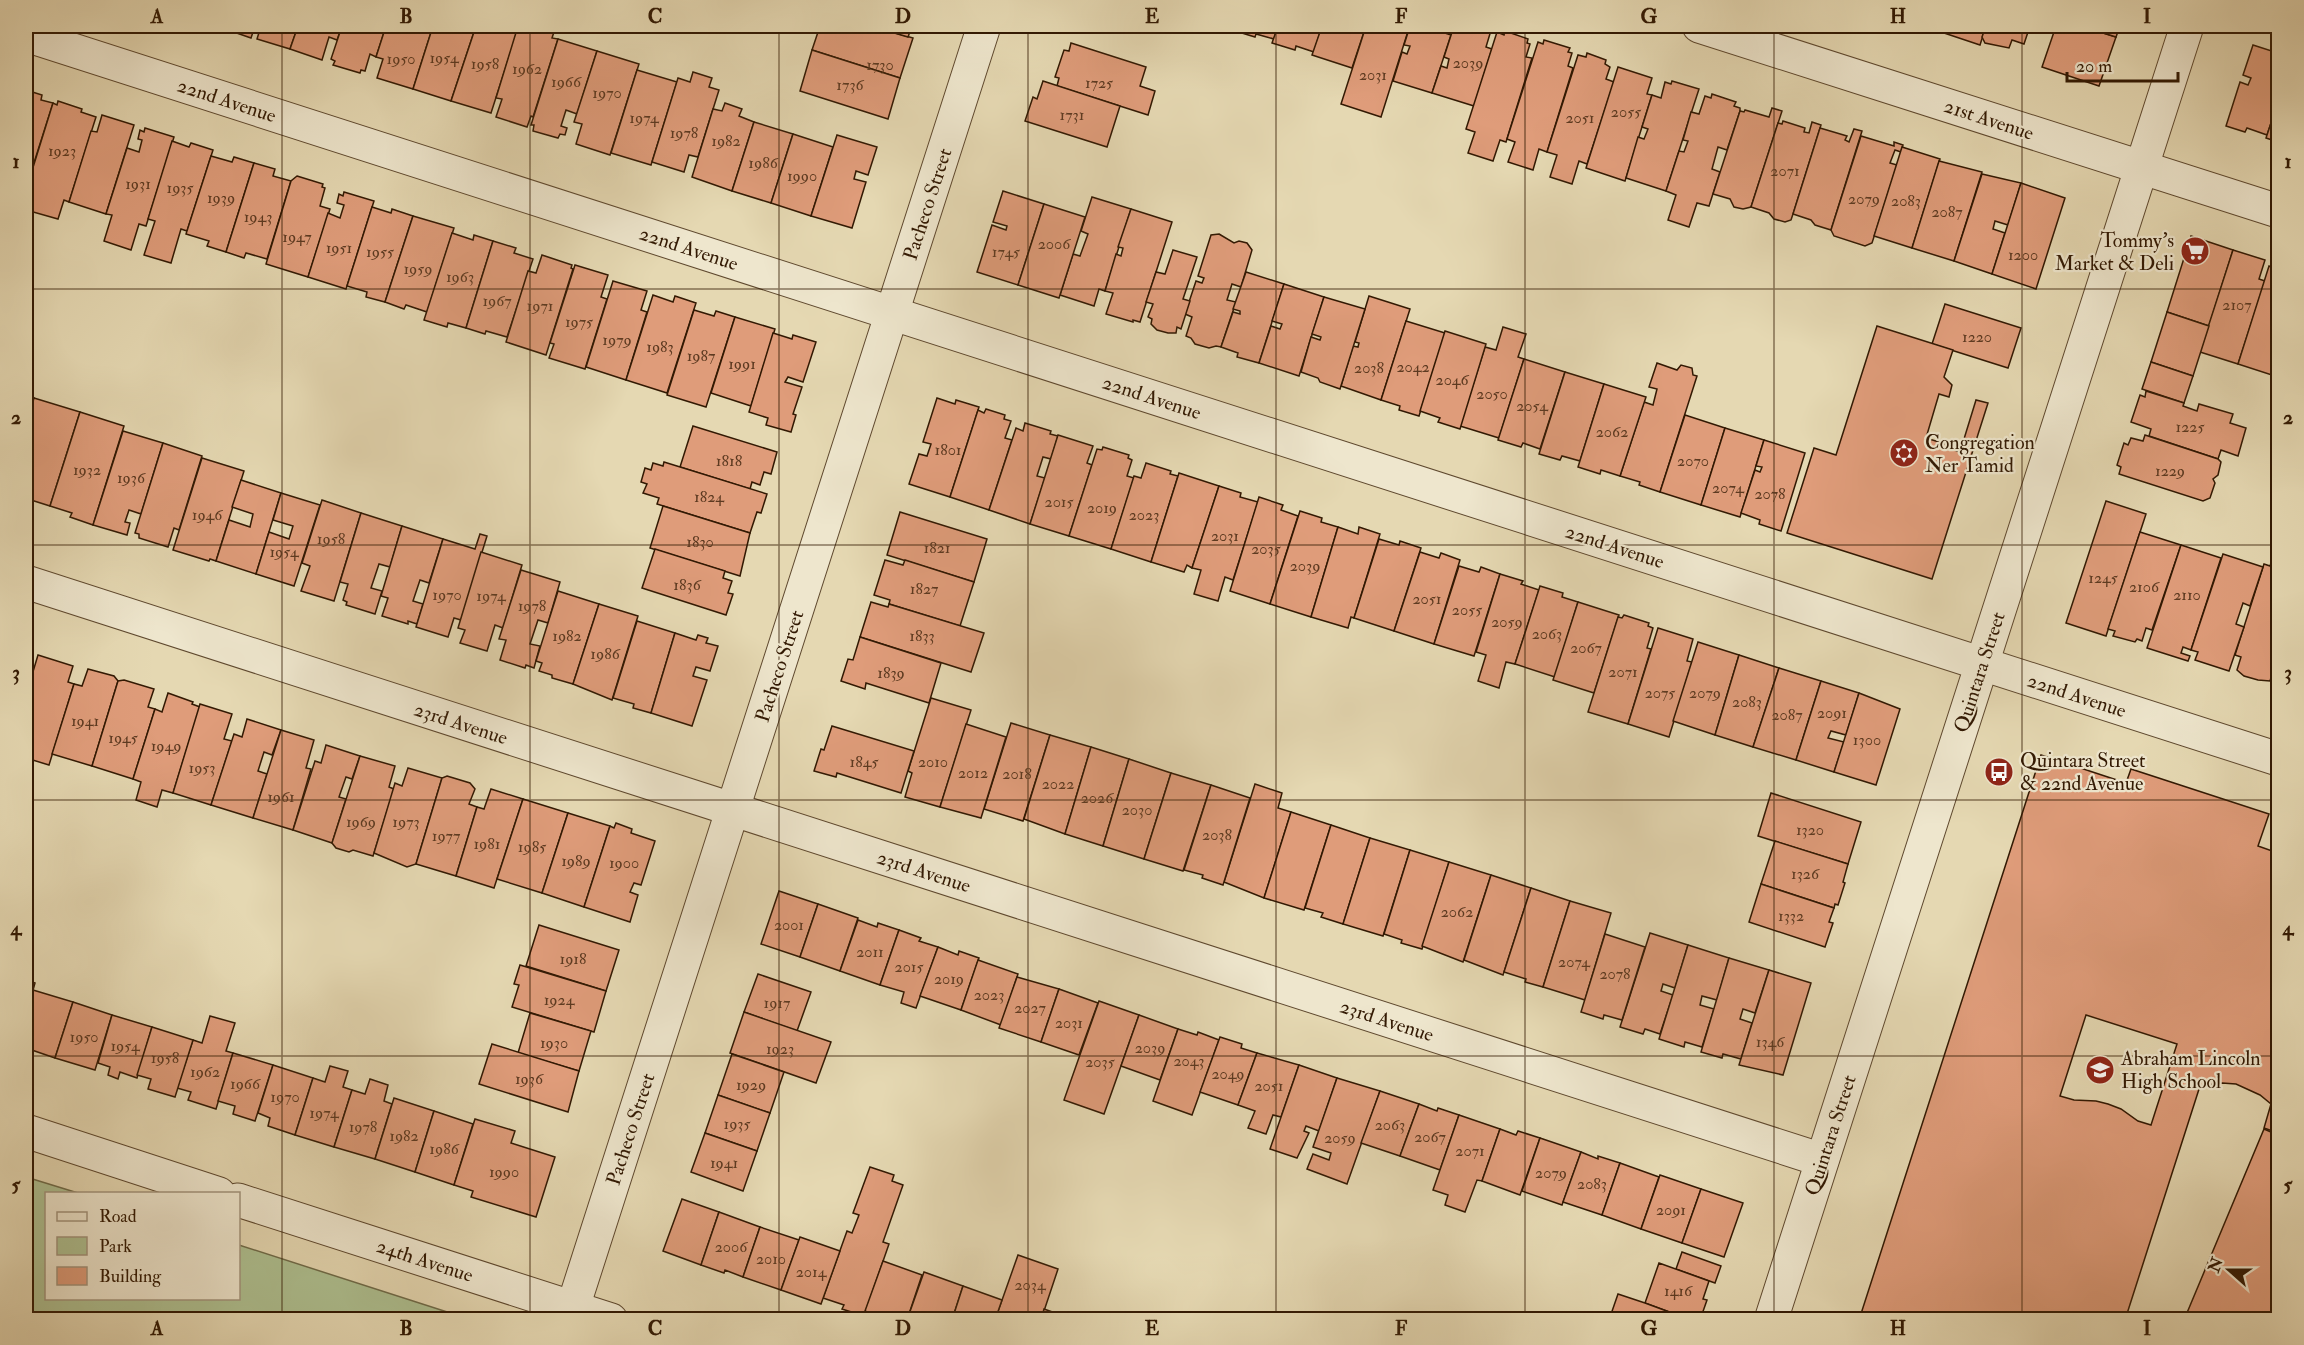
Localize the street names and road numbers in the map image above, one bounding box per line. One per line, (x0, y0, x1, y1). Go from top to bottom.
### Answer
street label: 22nd Avenue (174, 73, 279, 128)
street label: 21st Avenue (1941, 93, 2037, 146)
street label: Pacheco Street (898, 144, 958, 263)
street label: 22nd Avenue (636, 221, 741, 276)
street label: 22nd Avenue (1099, 370, 1204, 425)
street label: 22nd Avenue (1562, 519, 1667, 574)
street label: Pacheco Street (750, 606, 810, 725)
street label: Quintara Street (1948, 608, 2011, 736)
street label: 22nd Avenue (2024, 668, 2129, 723)
street label: 23rd Avenue (411, 697, 511, 750)
street label: 23rd Avenue (874, 845, 974, 898)
street label: 23rd Avenue (1337, 994, 1437, 1047)
street label: Pacheco Street (601, 1069, 661, 1188)
street label: Quintara Street (1799, 1071, 1862, 1199)
street label: 24th Avenue (373, 1233, 476, 1288)

